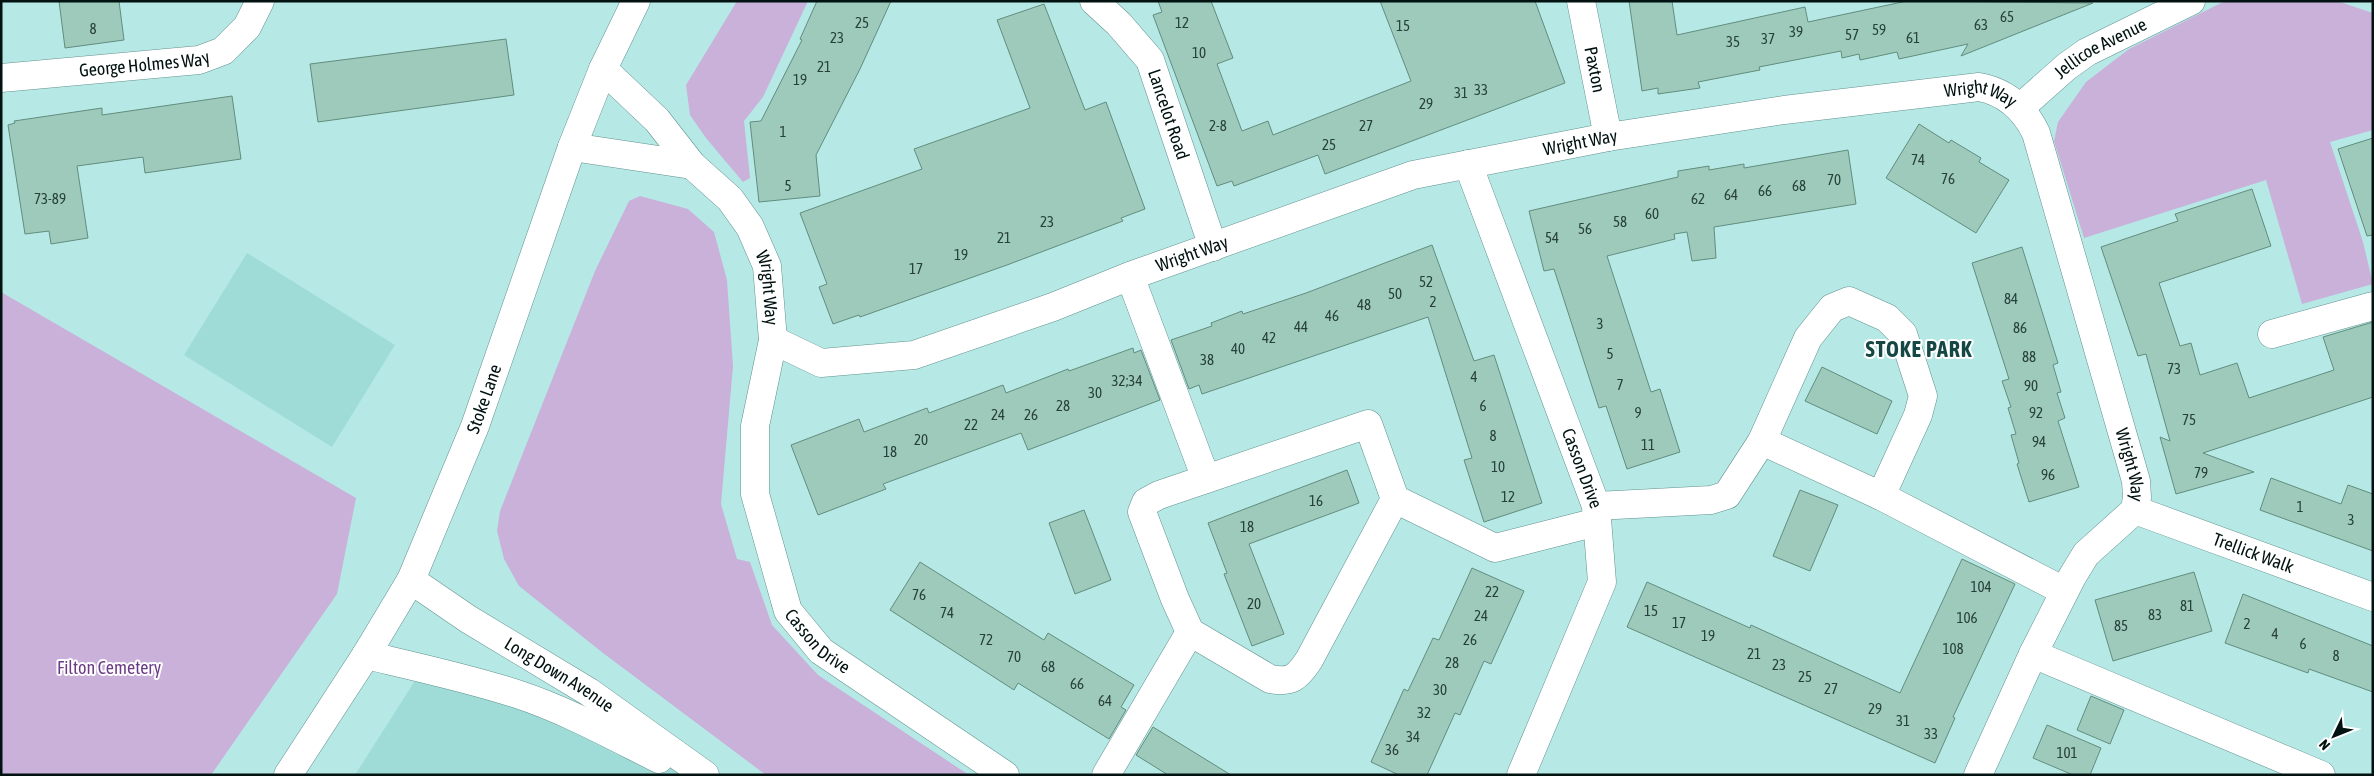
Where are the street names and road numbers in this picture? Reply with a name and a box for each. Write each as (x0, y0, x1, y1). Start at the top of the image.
street label: Jellicoe Avenue (2050, 13, 2150, 83)
street label: Paxton (1580, 45, 1610, 94)
street label: George Holmes Way (78, 46, 212, 81)
street label: Lancelot Road (1144, 66, 1194, 162)
street label: Wright Way (1943, 76, 2021, 112)
street label: Wright Way (1541, 125, 1619, 159)
street label: Wright Way (1153, 231, 1231, 276)
street label: Wright Way (752, 247, 783, 326)
street label: Stoke Lane (462, 362, 506, 436)
street label: Casson Drive (1558, 425, 1607, 511)
street label: Wright Way (2111, 426, 2148, 503)
street label: Trellick Walk (2210, 528, 2297, 577)
street label: Casson Drive (781, 604, 854, 678)
street label: Long Down Avenue (501, 633, 618, 716)

